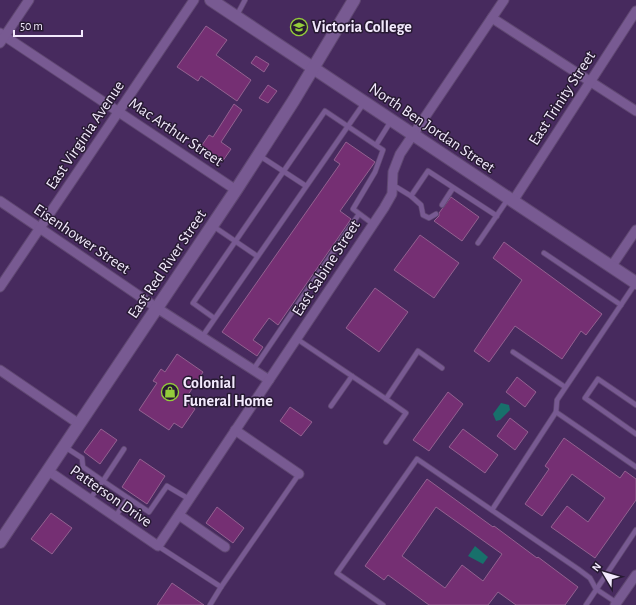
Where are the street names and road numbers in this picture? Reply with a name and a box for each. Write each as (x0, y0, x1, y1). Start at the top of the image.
street label: East Trinity Street (526, 48, 599, 148)
street label: East Virginia Avenue (43, 78, 127, 192)
street label: North Ben Jordan Street (366, 80, 498, 176)
street label: Mac Arthur Street (126, 95, 226, 169)
street label: Eisenhower Street (31, 201, 133, 277)
street label: East Red River Street (125, 207, 209, 321)
street label: East Sabine Street (289, 217, 363, 319)
street label: Patterson Drive (67, 462, 155, 530)

